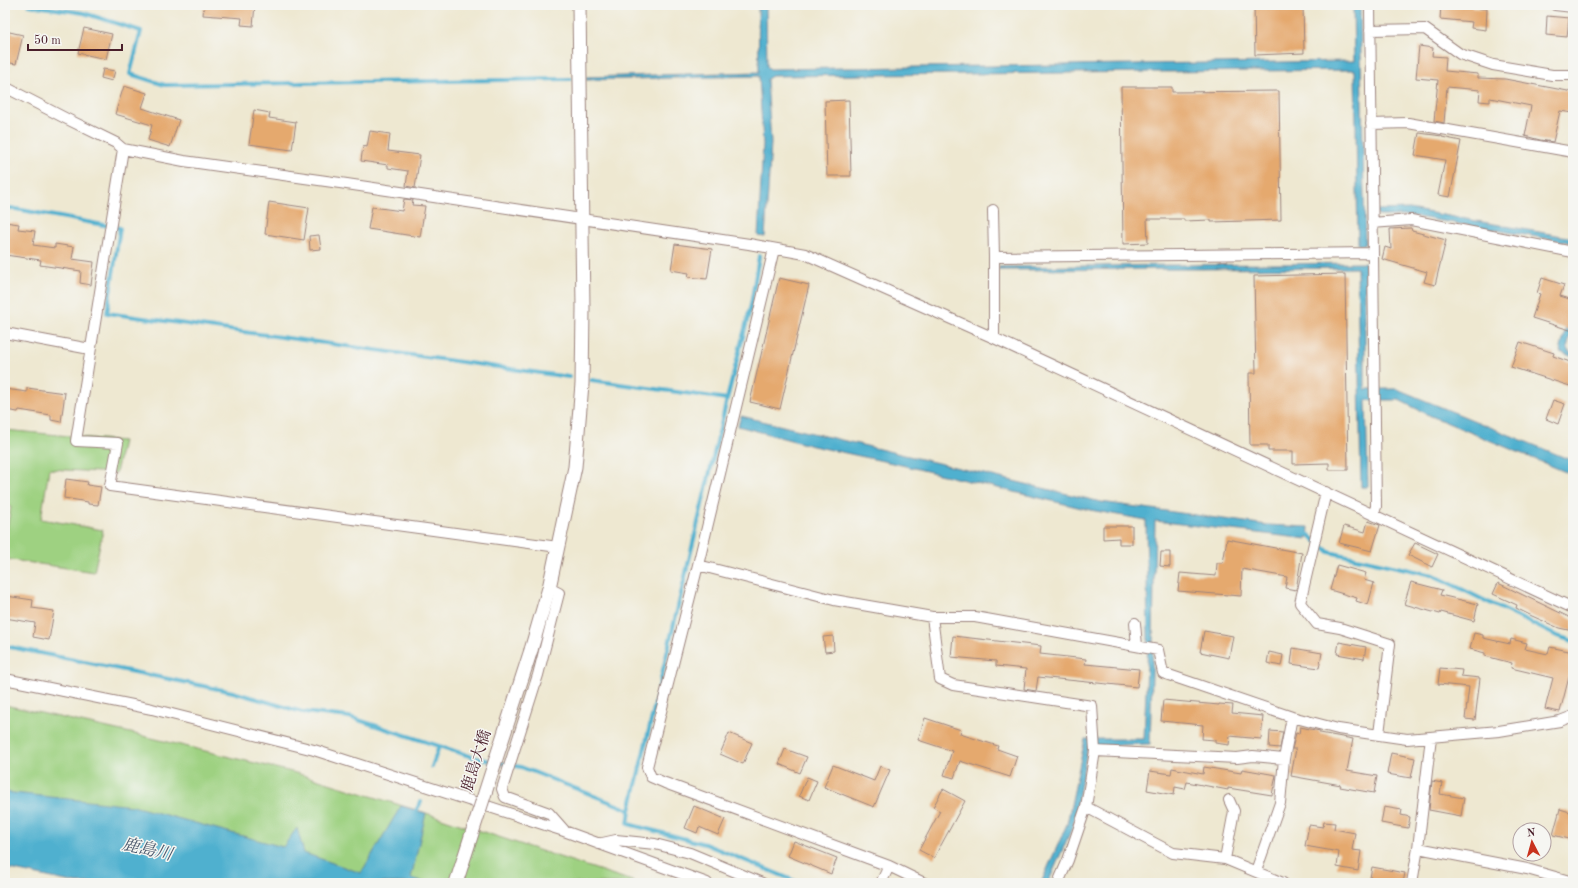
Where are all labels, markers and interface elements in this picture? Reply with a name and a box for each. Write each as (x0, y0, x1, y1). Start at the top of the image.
scale bar (28, 26, 122, 52)
text: 50 m (34, 34, 61, 47)
street label: 鹿島大橋 (458, 727, 494, 794)
north arrow (1512, 822, 1552, 862)
text: N (1526, 828, 1536, 839)
water label: 鹿島川 (120, 834, 176, 864)

